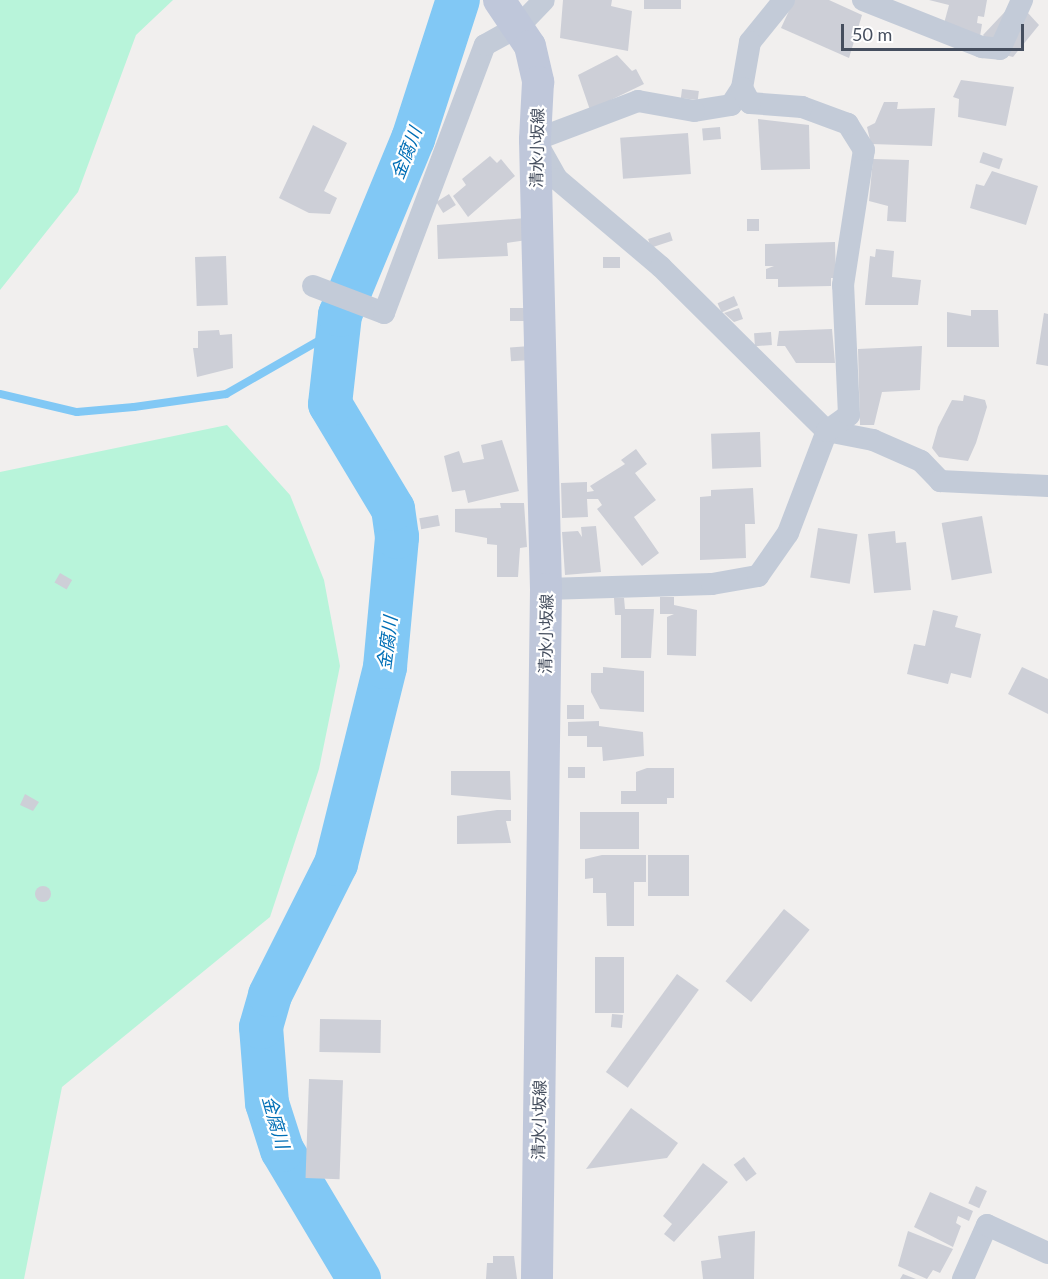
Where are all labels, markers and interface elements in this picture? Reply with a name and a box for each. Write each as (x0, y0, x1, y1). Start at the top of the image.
scale bar (844, 12, 1027, 50)
text: 50 m (852, 23, 892, 45)
street label: 清水小坂線 (527, 108, 547, 188)
water label: 金腐川 (386, 124, 426, 182)
street label: 清水小坂線 (536, 594, 556, 674)
water label: 金腐川 (373, 615, 401, 671)
street label: 清水小坂線 (529, 1080, 549, 1160)
water label: 金腐川 (258, 1093, 294, 1151)

